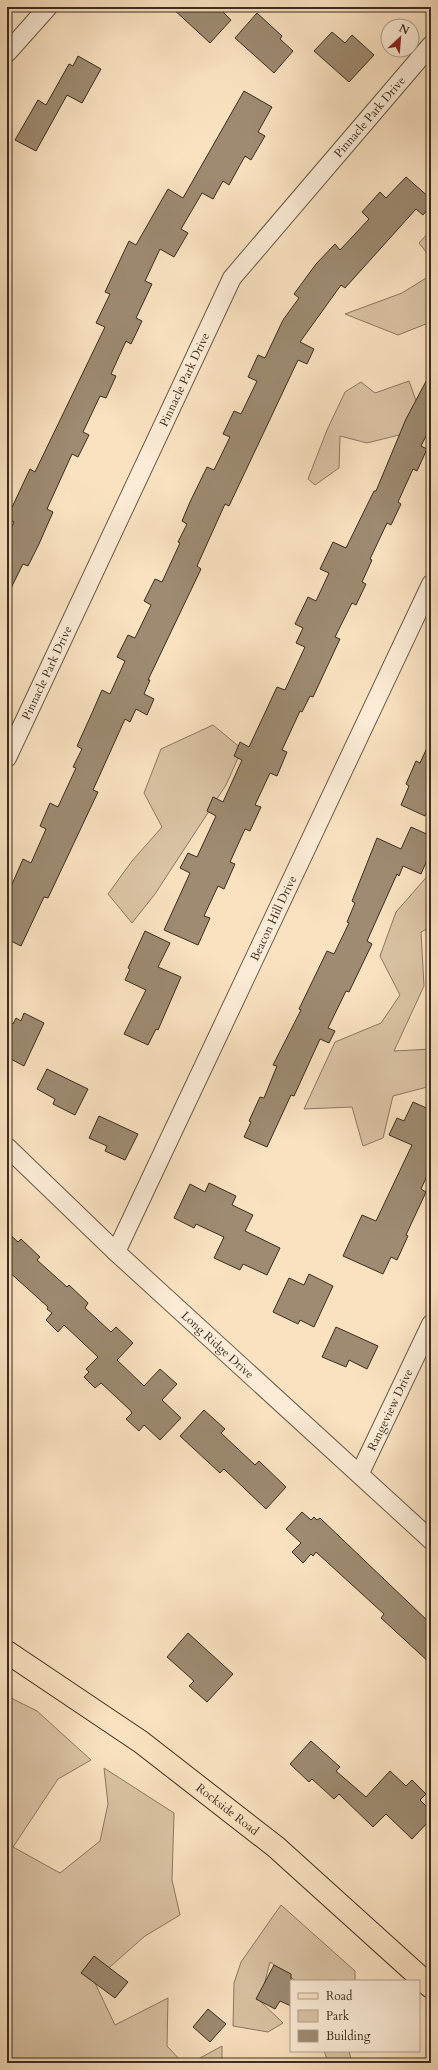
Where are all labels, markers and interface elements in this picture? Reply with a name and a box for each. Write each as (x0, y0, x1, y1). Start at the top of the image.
north arrow (380, 18, 420, 58)
text: N (397, 21, 412, 38)
street label: Pinnacle Park Drive (330, 73, 409, 161)
street label: Pinnacle Park Drive (156, 330, 213, 429)
street label: Pinnacle Park Drive (18, 623, 76, 722)
street label: Beacon Hill Drive (246, 873, 300, 964)
street label: Long Ridge Drive (178, 1308, 257, 1382)
street label: Rangeview Drive (364, 1366, 417, 1454)
street label: Rockside Road (193, 1780, 263, 1839)
legend (290, 1980, 420, 2052)
text: Road (326, 1988, 353, 2004)
text: Park (326, 2008, 350, 2024)
text: Building (326, 2028, 371, 2044)

